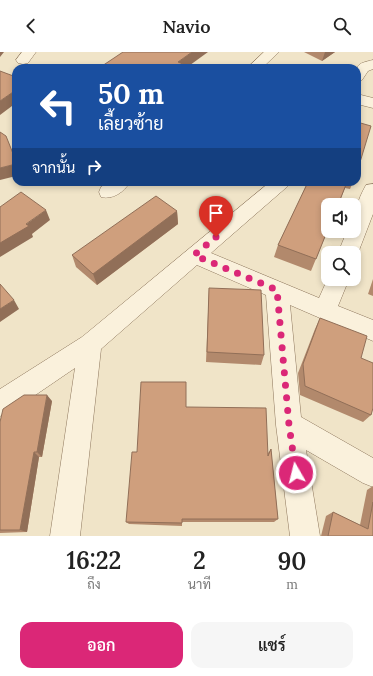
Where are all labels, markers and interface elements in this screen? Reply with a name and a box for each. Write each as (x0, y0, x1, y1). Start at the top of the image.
icon: back (20, 15, 42, 37)
text: Navio (162, 15, 211, 38)
icon: search (331, 15, 353, 37)
text: 50 m (98, 76, 164, 112)
icon: left (32, 80, 84, 132)
text: เลี้ยวซ้าย (98, 112, 164, 135)
icon: right (83, 156, 105, 178)
text: จากนั้น (32, 158, 75, 177)
pin (199, 196, 233, 237)
map controls (321, 198, 361, 286)
button: sound (321, 198, 361, 238)
icon: arrive (205, 202, 227, 224)
button: search (321, 246, 361, 286)
position arrow (275, 452, 317, 494)
text: 16:22 (66, 545, 121, 576)
text: 2 (193, 545, 206, 576)
text: 90 (277, 546, 306, 577)
text: ถึง (87, 576, 101, 593)
text: นาที (188, 576, 211, 593)
text: m (286, 576, 298, 593)
button: ออก (20, 622, 183, 668)
button: แชร์ (191, 622, 353, 668)

